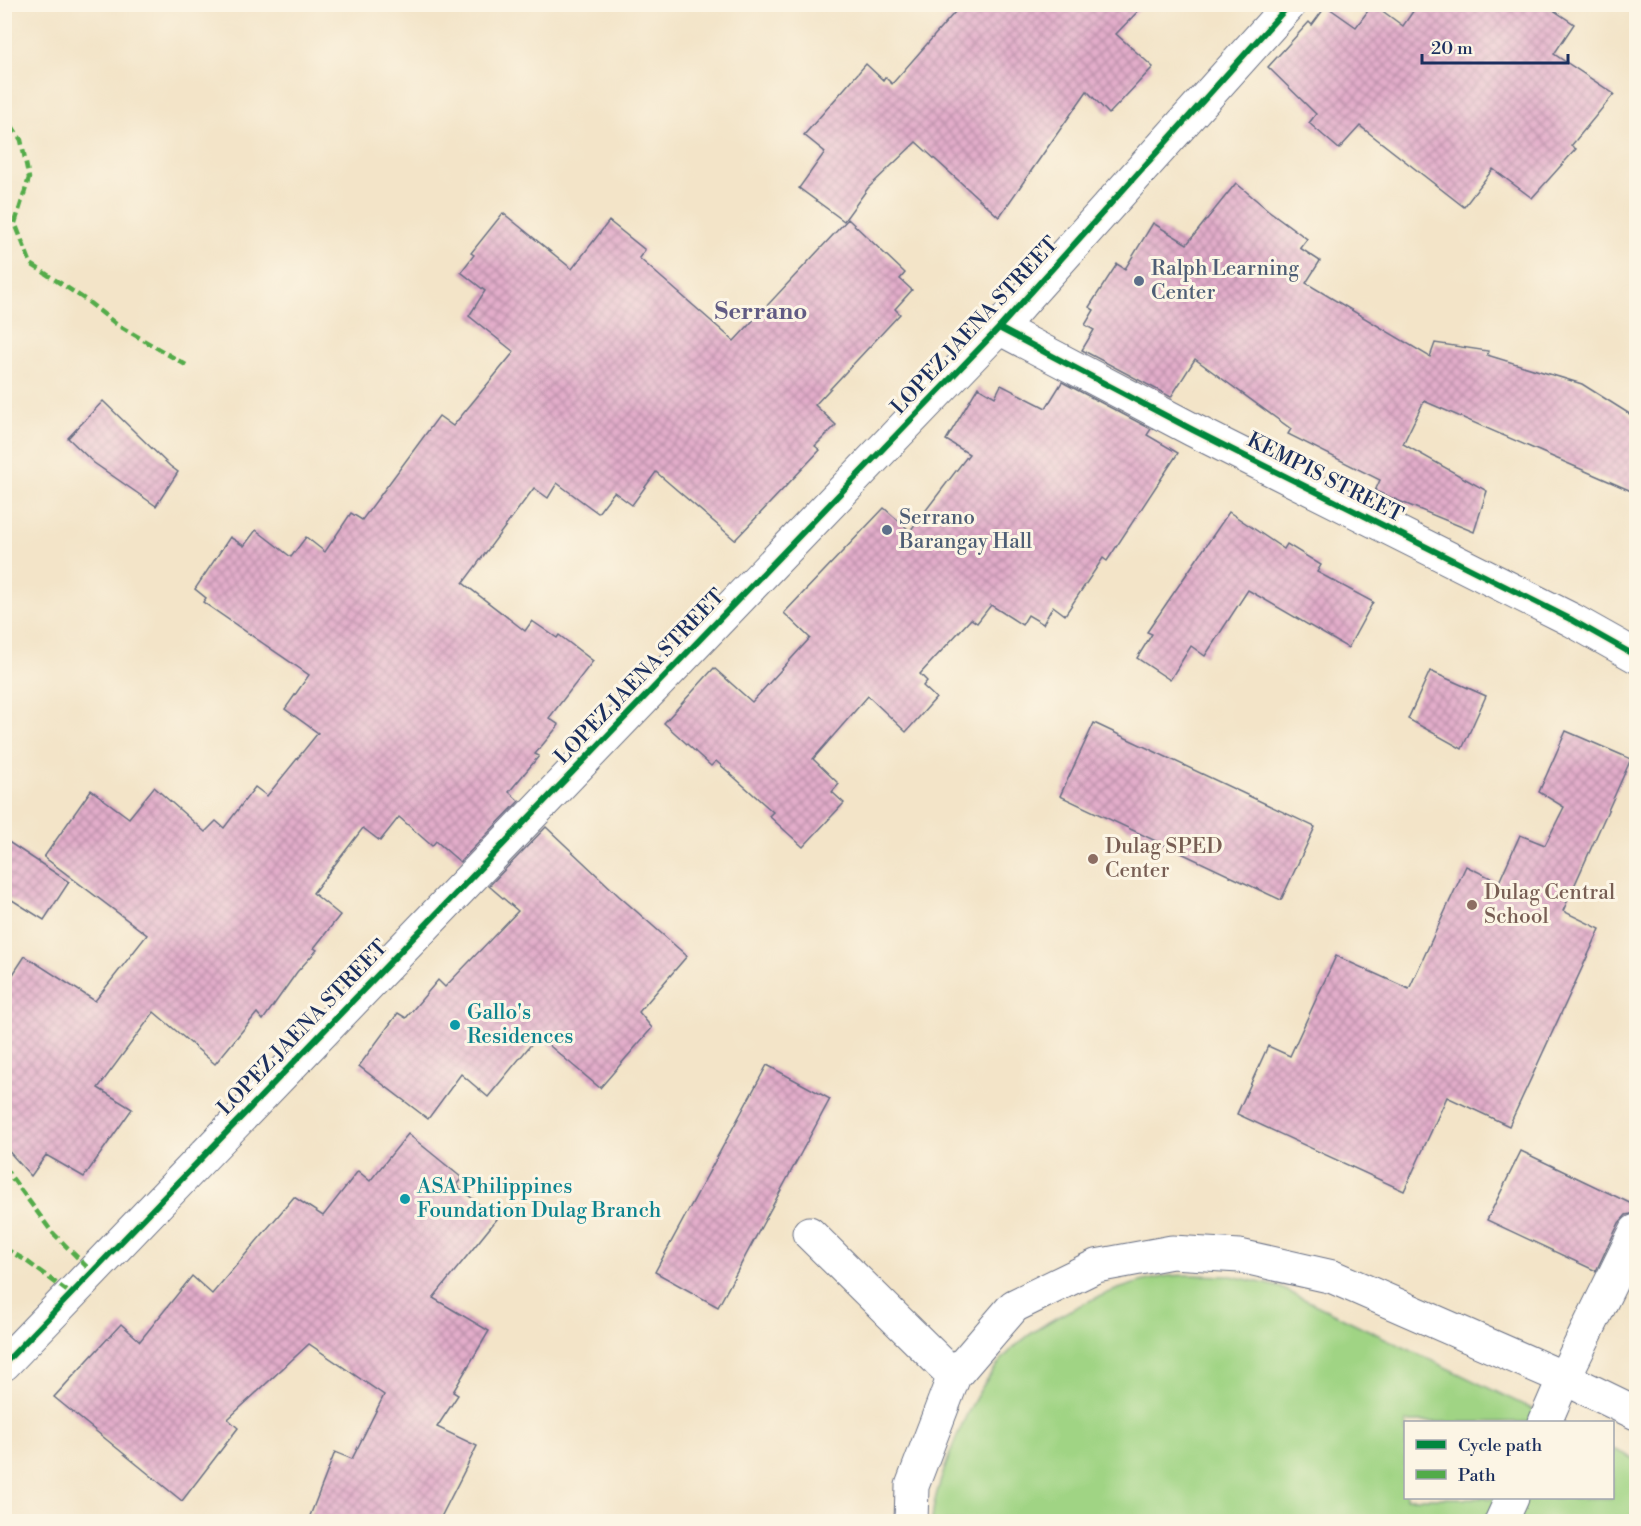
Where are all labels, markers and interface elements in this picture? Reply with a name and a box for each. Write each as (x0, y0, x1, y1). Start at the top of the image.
scale bar (1422, 27, 1568, 65)
text: 20 m (1431, 37, 1473, 60)
street label: LOPEZ JAENA STREET (886, 231, 1064, 420)
place label: Ralph Learning Center (1151, 256, 1299, 306)
marker: Ralph Learning Center (1132, 274, 1146, 288)
district label: Serrano (715, 297, 807, 327)
street label: KEMPIS STREET (1243, 427, 1408, 529)
place label: Serrano Barangay Hall (898, 505, 1032, 555)
marker: Serrano Barangay Hall (880, 523, 894, 537)
street label: LOPEZ JAENA STREET (549, 584, 731, 770)
place label: Dulag SPED Center (1105, 834, 1223, 884)
marker: Dulag SPED Center (1086, 852, 1100, 866)
place label: Dulag Central School (1484, 880, 1615, 930)
marker: Dulag Central School (1465, 898, 1479, 912)
street label: LOPEZ JAENA STREET (212, 935, 394, 1121)
place label: Gallo's Residences (467, 1000, 574, 1050)
marker: Gallo's Residences (448, 1018, 462, 1032)
place label: ASA Philippines Foundation Dulag Branch (416, 1174, 662, 1224)
marker: ASA Philippines Foundation Dulag Branch (398, 1192, 412, 1206)
legend (1404, 1421, 1614, 1499)
text: Cycle path (1458, 1434, 1542, 1457)
text: Path (1458, 1464, 1496, 1487)

